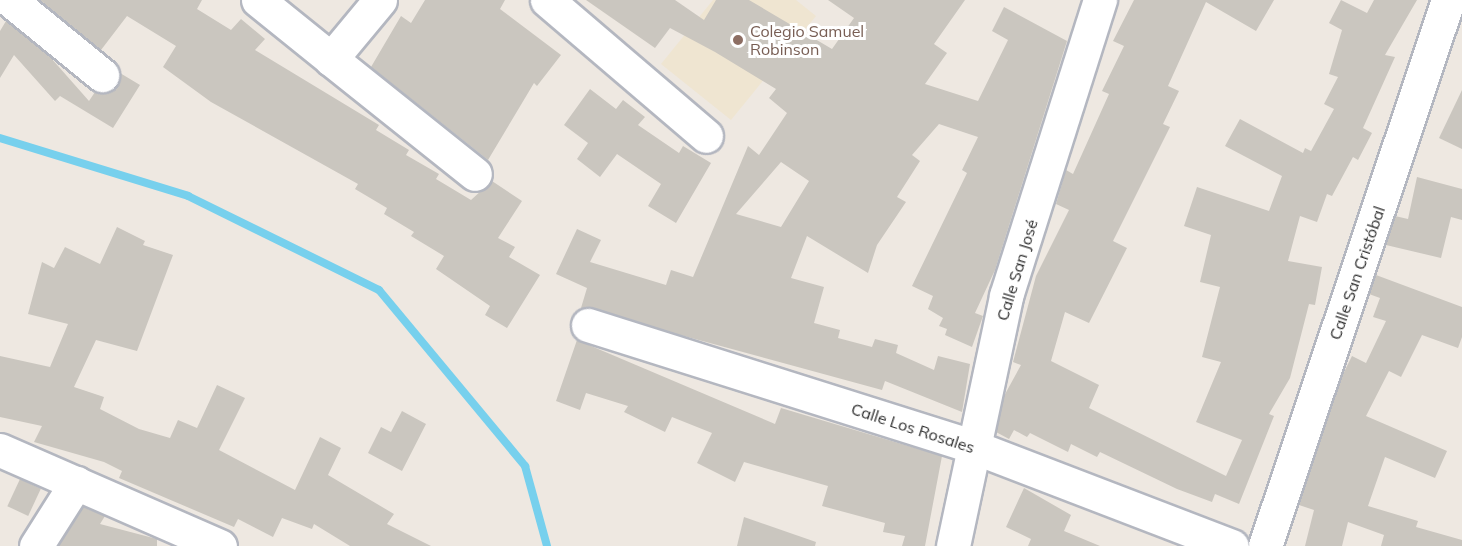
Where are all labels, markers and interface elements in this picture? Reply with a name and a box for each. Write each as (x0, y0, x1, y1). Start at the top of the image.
place label: Colegio Samuel Robinson (750, 21, 864, 59)
marker: Colegio Samuel Robinson (731, 33, 745, 47)
street label: Calle San Cristóbal (1325, 204, 1389, 342)
street label: Calle San José (992, 217, 1042, 323)
street label: Calle Los Rosales (849, 399, 977, 457)

